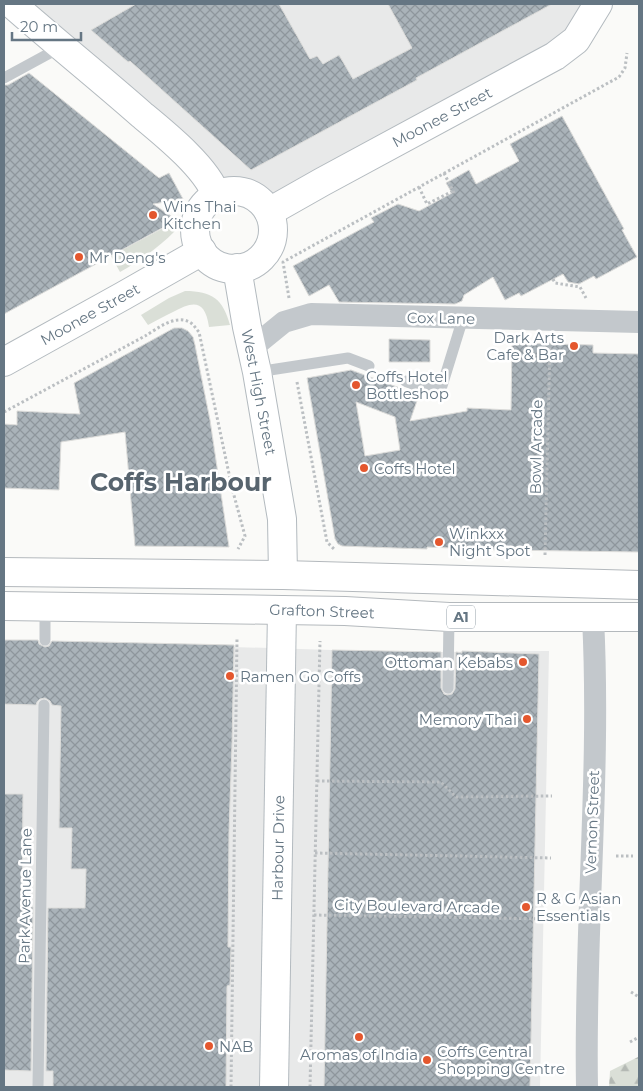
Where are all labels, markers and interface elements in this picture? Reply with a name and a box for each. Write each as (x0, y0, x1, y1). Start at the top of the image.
scale bar (12, 10, 81, 42)
text: 20 m (20, 17, 58, 36)
street label: Moonee Street (389, 83, 495, 151)
place label: Wins Thai Kitchen (163, 197, 236, 233)
marker: Wins Thai Kitchen (147, 209, 159, 221)
place label: Mr Deng's (89, 248, 166, 267)
marker: Mr Deng's (73, 251, 85, 263)
street label: Moonee Street (37, 279, 143, 349)
street label: Cox Lane (407, 308, 475, 328)
street label: West High Street (237, 327, 281, 457)
place label: Dark Arts Cafe & Bar (487, 328, 564, 364)
marker: Dark Arts Cafe & Bar (568, 340, 580, 352)
place label: Coffs Hotel Bottleshop (366, 367, 449, 403)
marker: Coffs Hotel Bottleshop (350, 379, 362, 391)
street label: Bowl Arcade (526, 399, 546, 495)
place label: Coffs Hotel (374, 459, 456, 478)
marker: Coffs Hotel (358, 462, 370, 474)
district label: Coffs Harbour (90, 467, 272, 497)
place label: Winkxx Night Spot (449, 524, 531, 560)
marker: Winkxx Night Spot (433, 536, 445, 548)
street label: Grafton Street (269, 600, 375, 622)
road number: A1 (447, 606, 475, 628)
place label: Ottoman Kebabs (385, 653, 513, 672)
marker: Ottoman Kebabs (517, 656, 529, 668)
place label: Ramen Go Coffs (240, 667, 361, 686)
marker: Ramen Go Coffs (224, 670, 236, 682)
place label: Memory Thai (419, 710, 517, 729)
marker: Memory Thai (521, 713, 533, 725)
street label: Vernon Street (581, 770, 603, 874)
street label: Harbour Drive (268, 795, 288, 901)
street label: Park Avenue Lane (14, 828, 36, 964)
place label: R & G Asian Essentials (536, 889, 621, 925)
street label: City Boulevard Arcade (334, 895, 500, 917)
marker: R & G Asian Essentials (520, 901, 532, 913)
marker: Aromas of India (353, 1031, 365, 1043)
place label: NAB (219, 1037, 253, 1056)
marker: NAB (203, 1040, 215, 1052)
place label: Coffs Central Shopping Centre (437, 1042, 565, 1078)
place label: Aromas of India (300, 1045, 418, 1064)
marker: Coffs Central Shopping Centre (421, 1054, 433, 1066)

